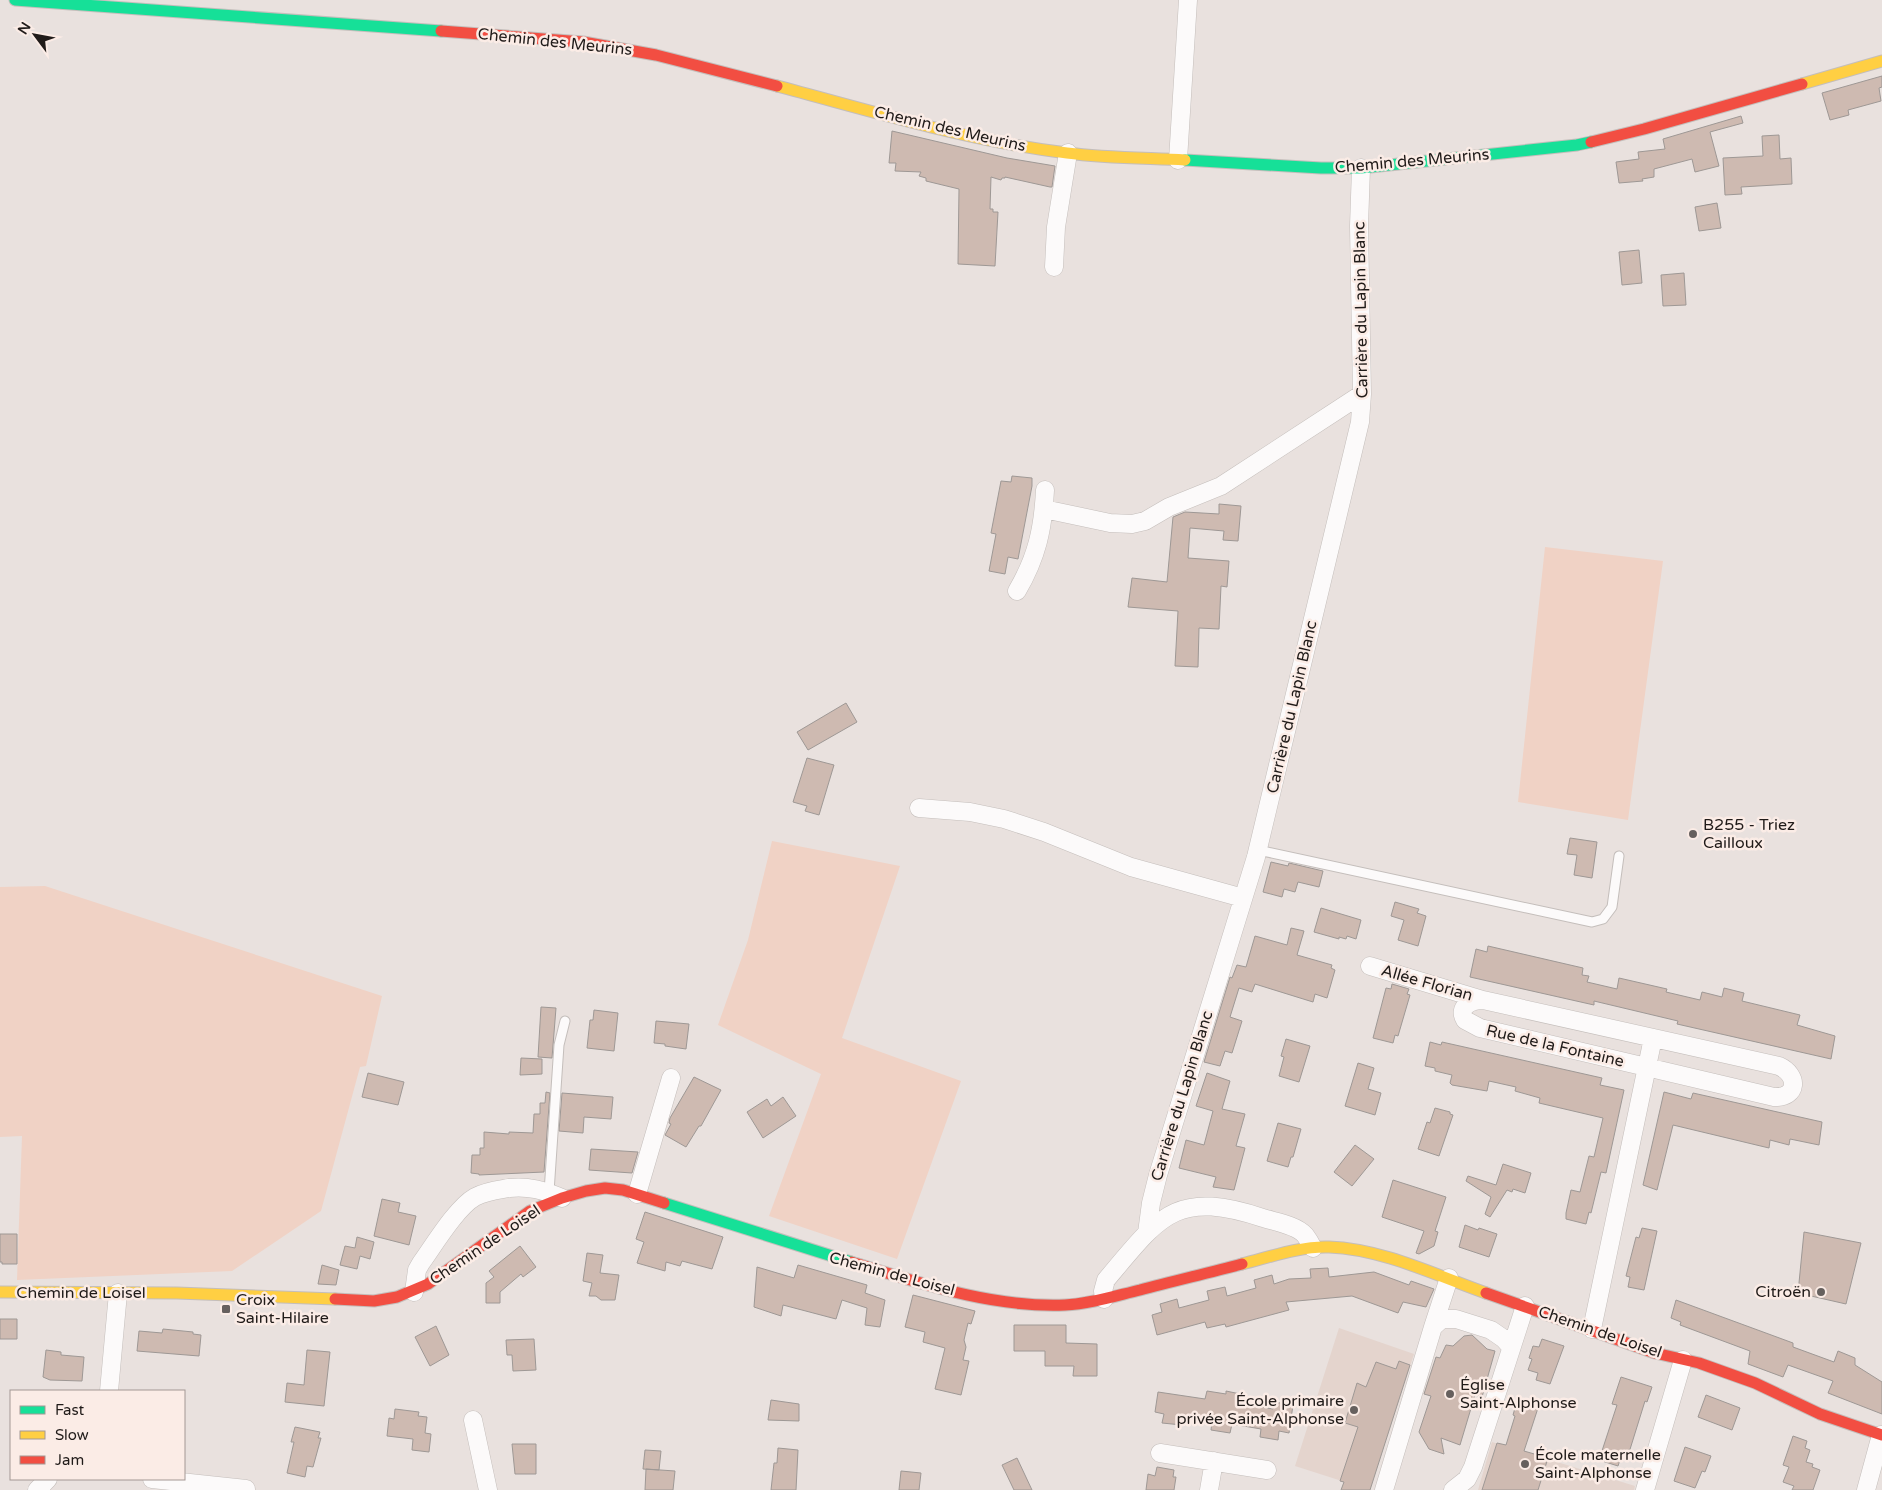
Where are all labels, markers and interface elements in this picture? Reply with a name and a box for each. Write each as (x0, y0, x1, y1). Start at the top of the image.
north arrow (10, 10, 60, 60)
text: N (14, 19, 35, 38)
street label: Chemin des Meurins (477, 24, 633, 60)
street label: Chemin des Meurins (872, 102, 1028, 156)
street label: Chemin des Meurins (1334, 144, 1490, 178)
street label: Carrière du Lapin Blanc (1349, 221, 1373, 399)
street label: Carrière du Lapin Blanc (1262, 619, 1322, 795)
place label: B255 - Triez Cailloux (1703, 815, 1795, 853)
marker: B255 - Triez Cailloux (1687, 828, 1699, 840)
street label: Allée Florian (1379, 960, 1475, 1006)
street label: Carrière du Lapin Blanc (1147, 1008, 1217, 1184)
street label: Rue de la Fontaine (1484, 1020, 1626, 1072)
street label: Chemin de Loisel (426, 1201, 544, 1289)
street label: Chemin de Loisel (827, 1248, 957, 1300)
place label: Citroën (1755, 1282, 1811, 1302)
street label: Chemin de Loisel (16, 1283, 146, 1303)
marker: Citroën (1815, 1286, 1827, 1298)
place label: Croix Saint-Hilaire (236, 1290, 329, 1328)
street label: Chemin de Loisel (1536, 1301, 1664, 1363)
marker: Croix Saint-Hilaire (220, 1303, 232, 1315)
place label: Église Saint-Alphonse (1460, 1375, 1577, 1413)
marker: Église Saint-Alphonse (1444, 1388, 1456, 1400)
legend (10, 1390, 185, 1480)
place label: École primaire privée Saint-Alphonse (1176, 1391, 1344, 1429)
text: Fast (55, 1401, 85, 1419)
marker: École primaire privée Saint-Alphonse (1348, 1404, 1360, 1416)
text: Slow (55, 1426, 89, 1444)
place label: École maternelle Saint-Alphonse (1535, 1445, 1661, 1483)
text: Jam (55, 1451, 84, 1469)
marker: École maternelle Saint-Alphonse (1519, 1458, 1531, 1470)

